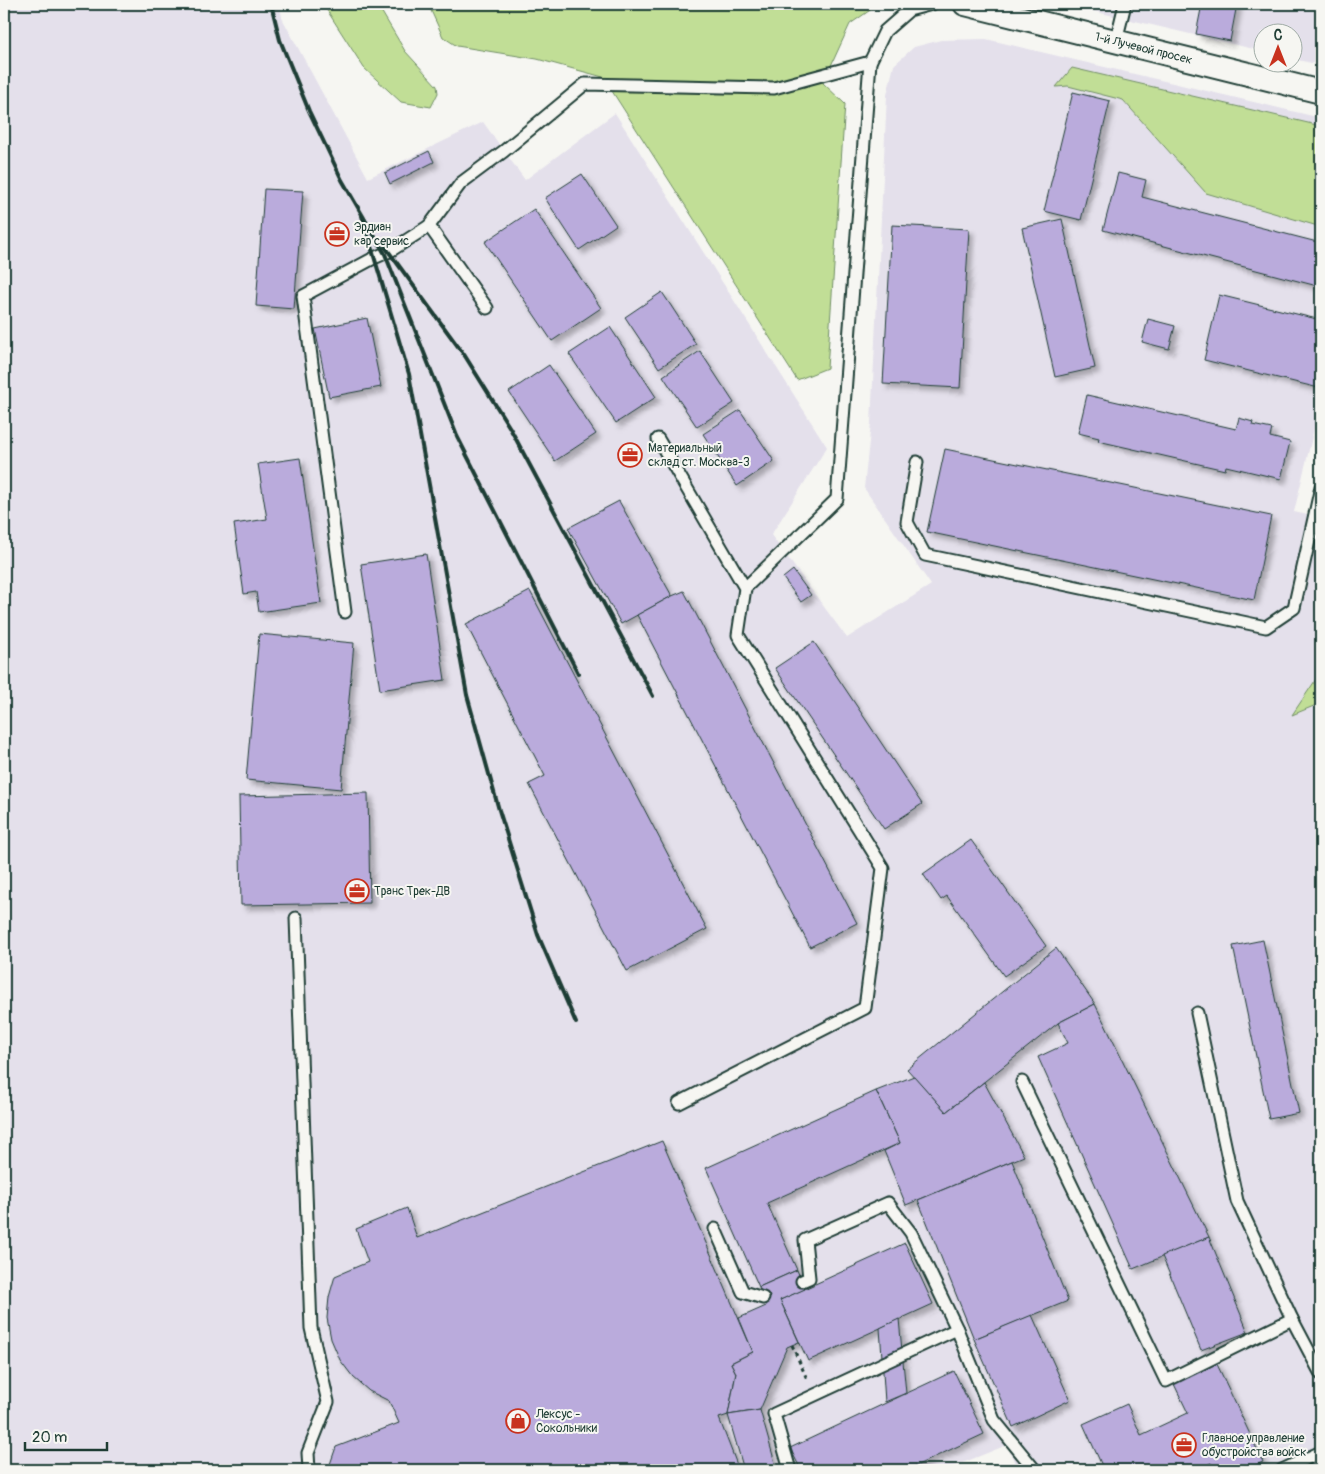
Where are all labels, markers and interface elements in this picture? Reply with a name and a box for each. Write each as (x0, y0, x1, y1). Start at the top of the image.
north arrow (1252, 22, 1302, 72)
text: С (1274, 27, 1283, 44)
street label: 1-й Лучевой просек (1093, 29, 1194, 68)
place label: Эрдиан кар сервис (354, 220, 409, 249)
office icon: Эрдиан кар сервис (324, 221, 350, 247)
place label: Материальный склад ст. Москва-3 (648, 441, 750, 470)
office icon: Материальный склад ст. Москва-3 (617, 442, 643, 468)
office icon: Транс Трек-ДВ (344, 878, 370, 904)
place label: Транс Трек-ДВ (374, 884, 450, 899)
place label: Лексус - Сокольники (535, 1407, 598, 1436)
shop icon: Лексус - Сокольники (505, 1408, 531, 1434)
scale bar (25, 1419, 108, 1451)
text: 20 m (32, 1428, 67, 1447)
place label: Главное управление обустройства войск (1202, 1431, 1307, 1460)
office icon: Главное управление обустройства войск (1171, 1432, 1197, 1458)

